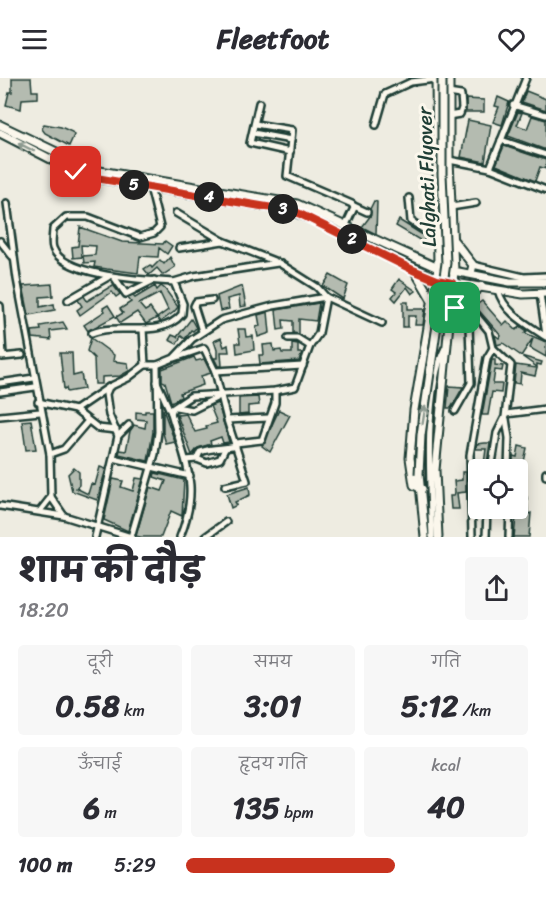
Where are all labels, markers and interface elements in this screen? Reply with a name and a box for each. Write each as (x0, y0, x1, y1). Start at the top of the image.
text: Fleetfoot (217, 15, 329, 63)
icon: menu (18, 23, 51, 56)
icon: heart (495, 23, 528, 56)
street label: Lalghati Flyover (407, 105, 447, 247)
one-way arrow (17, 140, 35, 152)
pin (50, 146, 101, 197)
icon: check (59, 155, 92, 188)
pin: 5 (119, 170, 149, 200)
text: 5 (129, 170, 139, 199)
pin: 4 (194, 182, 224, 212)
text: 4 (204, 182, 214, 211)
pin: 3 (268, 194, 298, 224)
text: 3 (279, 194, 287, 223)
pin: 2 (337, 224, 367, 254)
text: 2 (347, 224, 357, 253)
pin (429, 282, 480, 333)
icon: arrive (438, 291, 471, 324)
one-way arrow (418, 406, 429, 426)
map controls (468, 459, 528, 519)
button: locate (468, 459, 528, 519)
text: शाम की दौड़ (18, 541, 203, 599)
button: share (465, 557, 528, 620)
text: 18:20 (18, 593, 69, 628)
text: दूरी (87, 647, 113, 676)
text: समय (254, 647, 292, 676)
text: गति (431, 647, 461, 676)
text: 0.58 (55, 679, 120, 733)
text: 3:01 (244, 679, 302, 733)
text: 5:12 (401, 679, 458, 733)
text: km (120, 696, 145, 725)
text: /km (458, 696, 491, 725)
text: ऊँचाई (79, 749, 121, 778)
text: हृदय गति (239, 749, 307, 778)
text: kcal (431, 751, 461, 780)
text: 40 (427, 780, 465, 834)
text: 6 (83, 781, 100, 835)
text: 135 (232, 781, 280, 835)
text: m (100, 798, 117, 827)
text: bpm (280, 798, 314, 827)
text: 100 m (18, 848, 72, 883)
text: 5:29 (114, 848, 156, 883)

